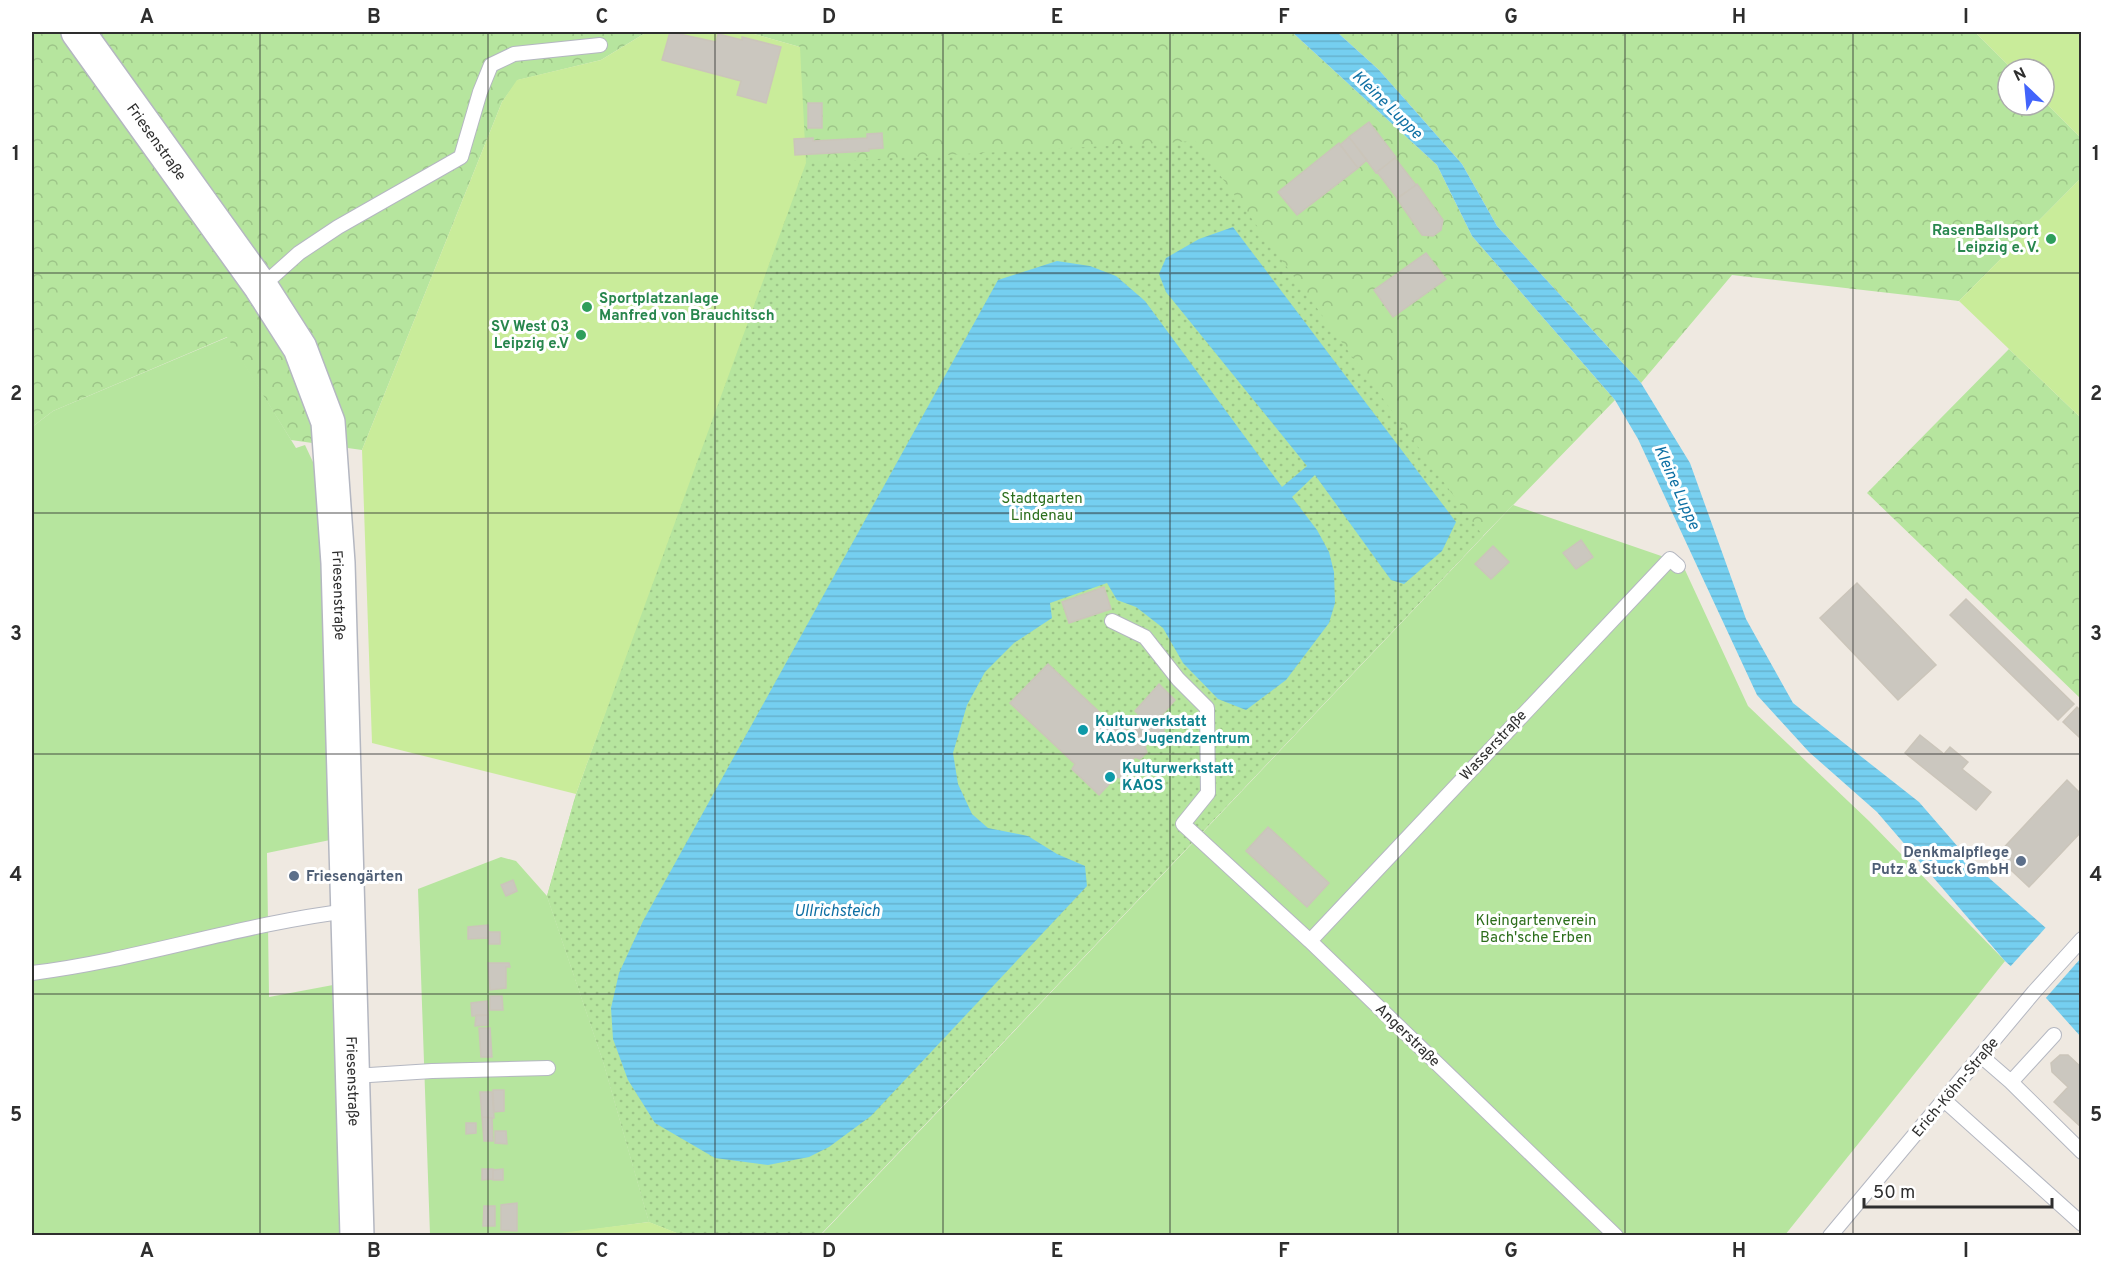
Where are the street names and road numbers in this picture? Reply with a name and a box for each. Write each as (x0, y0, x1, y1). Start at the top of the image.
street label: Friesenstraße (121, 100, 189, 185)
street label: Friesenstraße (326, 550, 348, 641)
street label: Wasserstraße (1457, 707, 1532, 785)
street label: Angerstraße (1371, 1000, 1443, 1072)
street label: Erich-Köhn-Straße (1909, 1034, 2004, 1142)
street label: Friesenstraße (340, 1036, 362, 1126)

